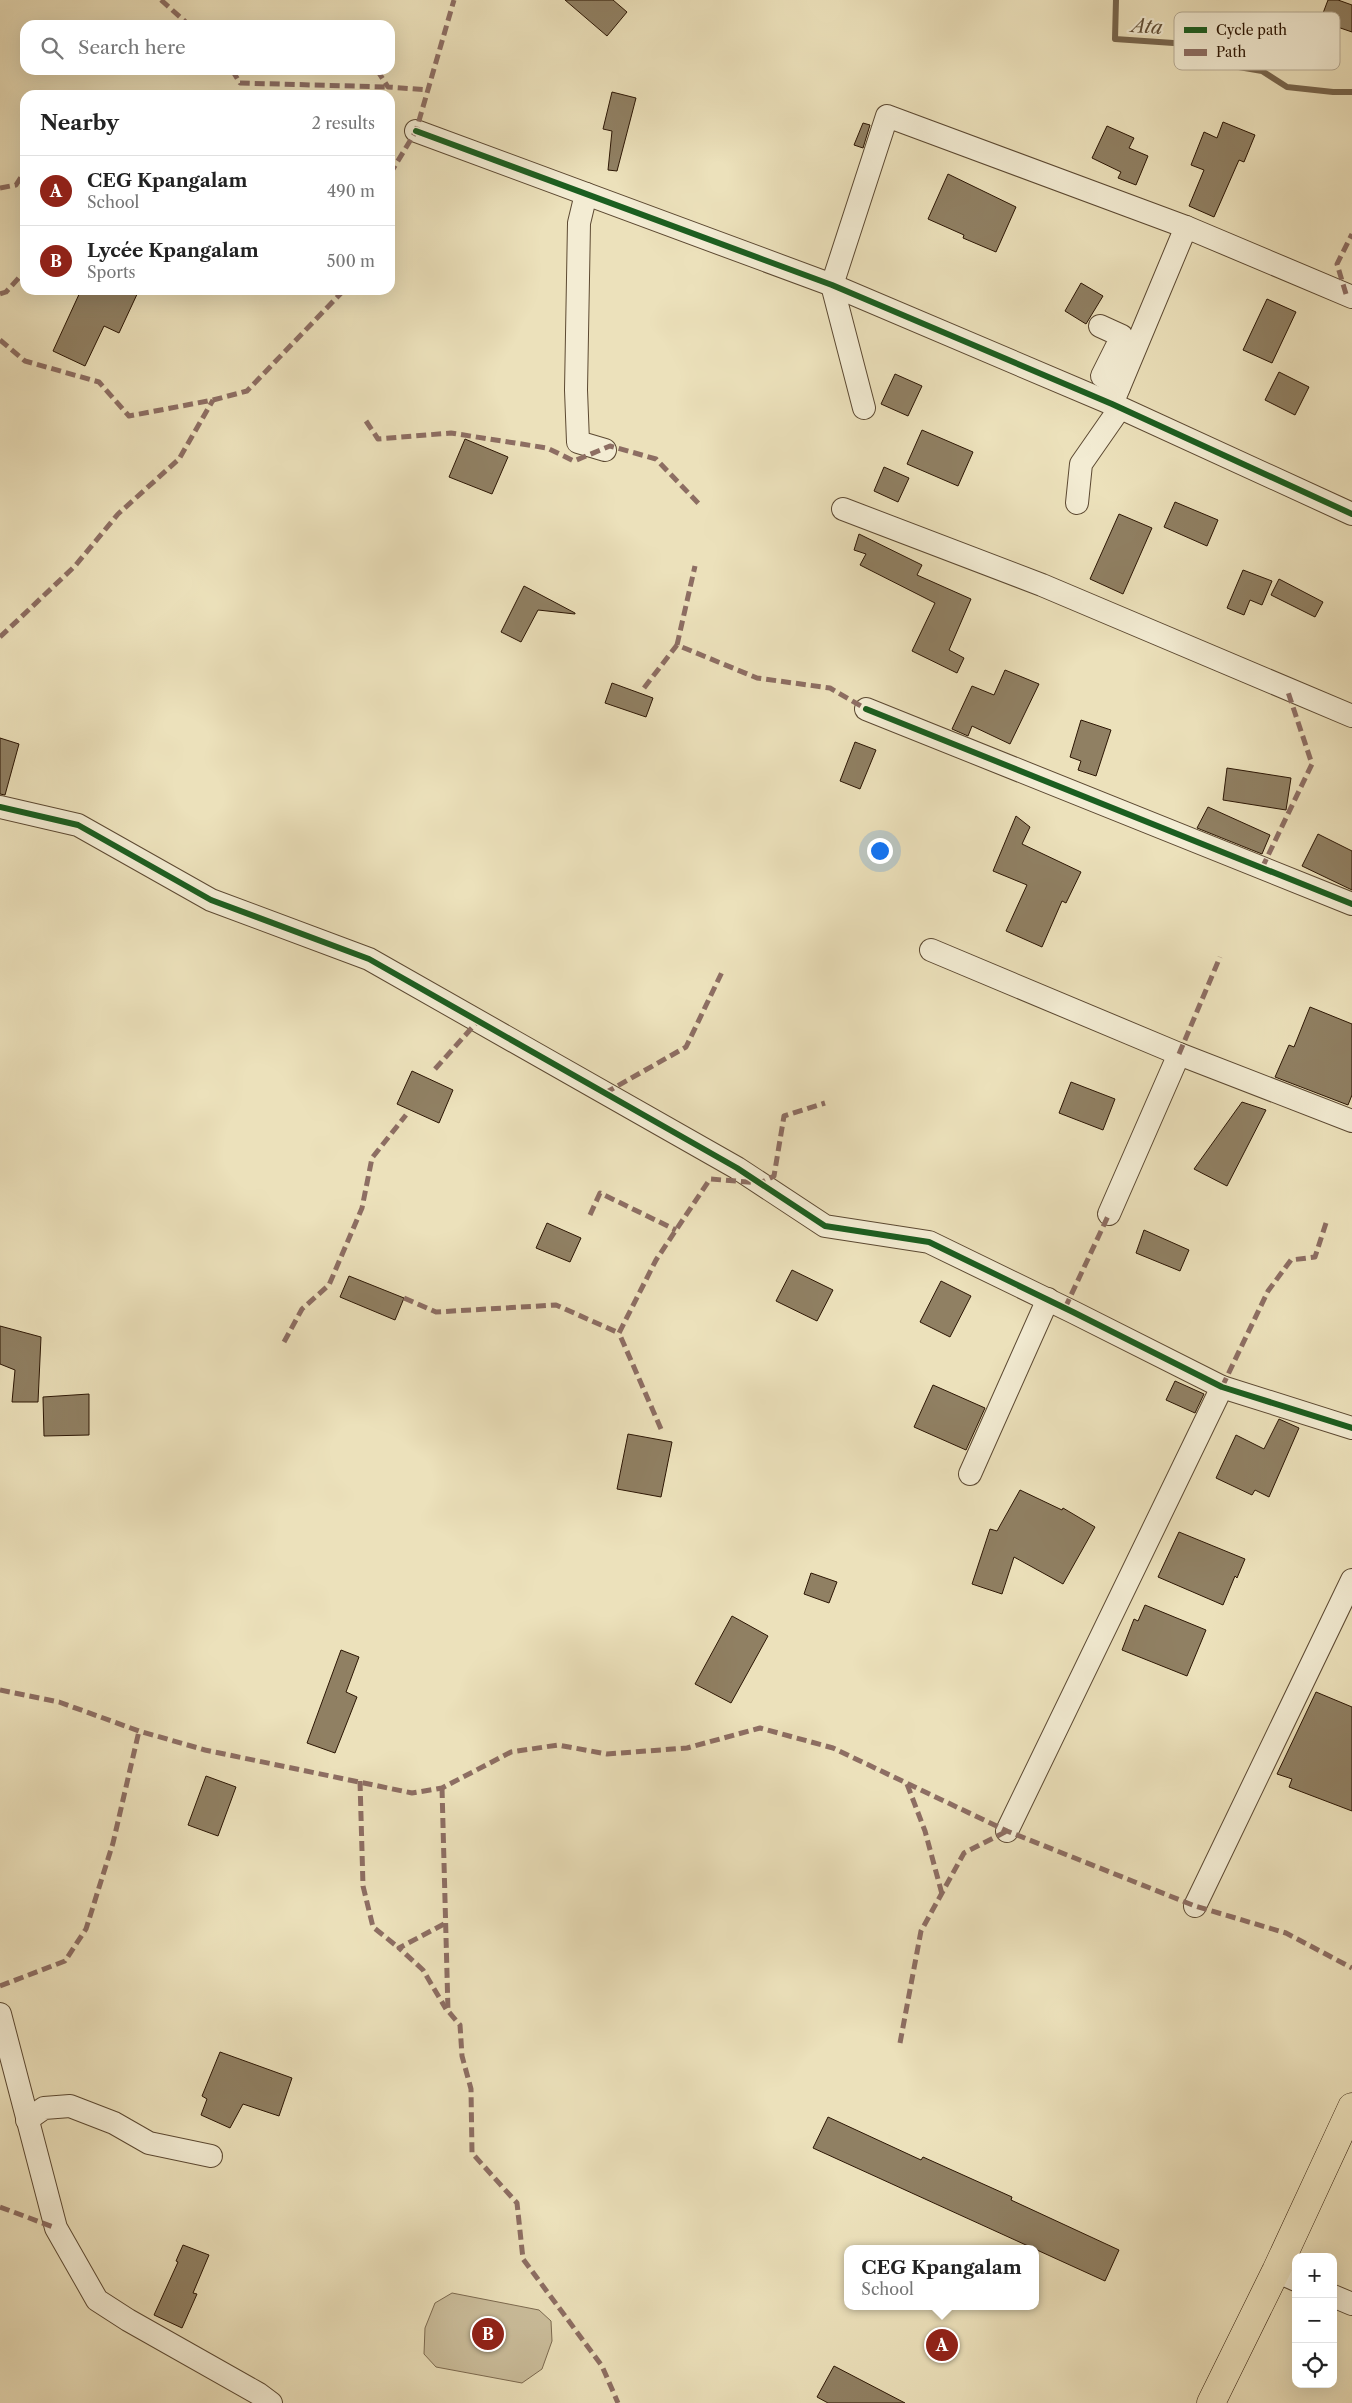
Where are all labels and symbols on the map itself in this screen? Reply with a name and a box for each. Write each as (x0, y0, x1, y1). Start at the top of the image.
legend (1174, 12, 1340, 70)
water label: Ata (1128, 14, 1164, 39)
text: Cycle path (1216, 21, 1287, 39)
text: Path (1216, 43, 1246, 61)
your location (867, 838, 893, 864)
pin: B (472, 2315, 504, 2353)
pin: A (926, 2326, 958, 2364)

